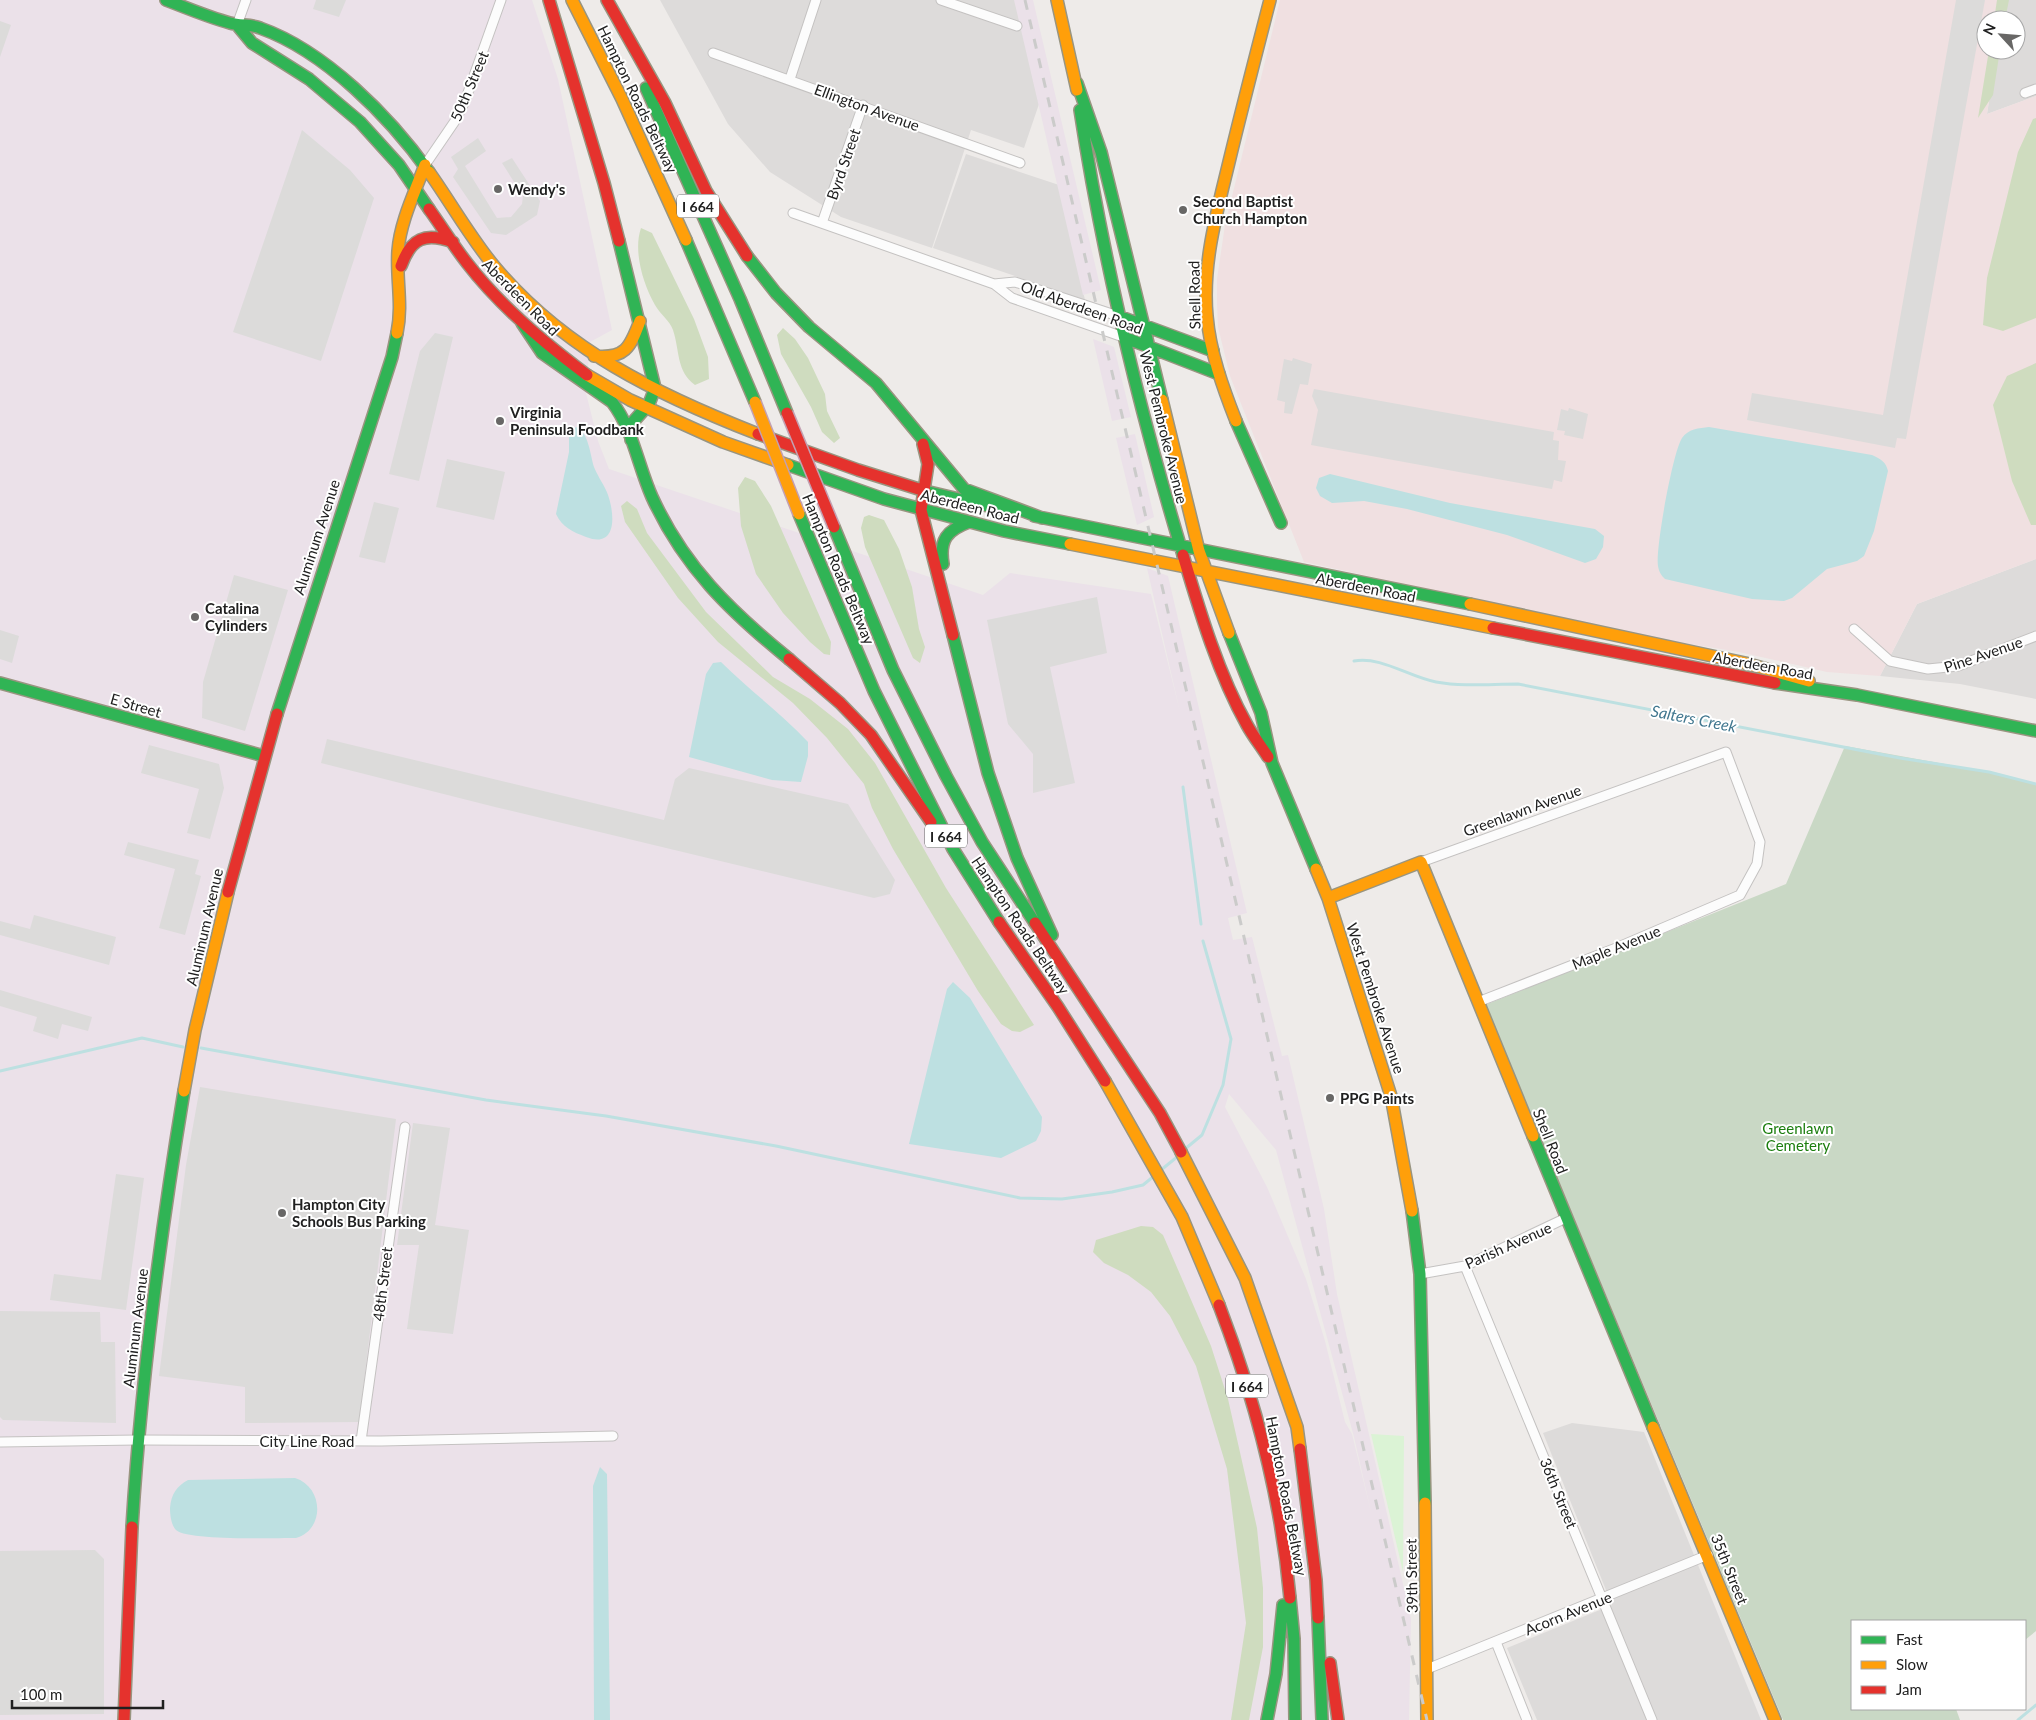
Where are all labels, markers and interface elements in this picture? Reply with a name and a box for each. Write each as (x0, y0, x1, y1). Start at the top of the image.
north arrow (1976, 10, 2026, 60)
text: N (1979, 21, 1999, 38)
street label: Hampton Roads Beltway (594, 22, 682, 176)
street label: 50th Street (446, 48, 492, 124)
street label: Ellington Avenue (812, 80, 922, 134)
street label: Byrd Street (822, 125, 864, 202)
place label: Wendy's (508, 180, 566, 198)
marker: Wendy's (492, 183, 504, 195)
place label: Second Baptist Church Hampton (1193, 192, 1307, 227)
road number: I 664 (677, 195, 719, 218)
marker: Second Baptist Church Hampton (1177, 204, 1189, 216)
street label: Aberdeen Road (479, 255, 563, 339)
street label: Shell Road (1184, 261, 1204, 329)
street label: Old Aberdeen Road (1019, 277, 1145, 337)
street label: West Pembroke Avenue (1136, 348, 1192, 506)
place label: Virginia Peninsula Foodbank (509, 403, 645, 438)
marker: Virginia Peninsula Foodbank (494, 415, 506, 427)
street label: Aluminum Avenue (289, 477, 343, 597)
street label: Aberdeen Road (919, 485, 1021, 527)
street label: Hampton Roads Beltway (799, 491, 879, 647)
street label: Aberdeen Road (1315, 568, 1417, 606)
place label: Catalina Cylinders (205, 599, 268, 634)
marker: Catalina Cylinders (189, 611, 201, 623)
street label: Pine Avenue (1941, 632, 2025, 676)
street label: Aberdeen Road (1712, 647, 1814, 683)
street label: E Street (109, 689, 164, 721)
water label: Salters Creek (1650, 700, 1739, 736)
street label: Greenlawn Avenue (1461, 780, 1584, 840)
road number: I 664 (925, 824, 967, 848)
street label: Hampton Roads Beltway (968, 853, 1074, 997)
street label: Aluminum Avenue (182, 866, 226, 988)
street label: West Pembroke Avenue (1343, 920, 1409, 1076)
street label: Maple Avenue (1569, 921, 1663, 973)
place label: PPG Paints (1340, 1089, 1415, 1107)
marker: PPG Paints (1324, 1092, 1336, 1104)
street label: Shell Road (1530, 1106, 1572, 1176)
park label: Greenlawn Cemetery (1762, 1119, 1834, 1154)
place label: Hampton City Schools Bus Parking (292, 1195, 426, 1230)
marker: Hampton City Schools Bus Parking (276, 1207, 288, 1219)
street label: Parish Avenue (1462, 1218, 1554, 1272)
street label: 48th Street (369, 1245, 396, 1322)
street label: Aluminum Avenue (119, 1267, 151, 1389)
road number: I 664 (1226, 1374, 1268, 1398)
street label: Hampton Roads Beltway (1263, 1415, 1311, 1578)
street label: City Line Road (260, 1432, 354, 1450)
street label: 36th Street (1537, 1455, 1582, 1531)
street label: 35th Street (1708, 1531, 1753, 1607)
street label: 39th Street (1401, 1538, 1421, 1613)
street label: Acorn Avenue (1522, 1587, 1614, 1639)
legend (1851, 1620, 2026, 1710)
text: Fast (1896, 1630, 1923, 1648)
text: Slow (1896, 1655, 1928, 1673)
scale bar (12, 1678, 164, 1710)
text: Jam (1896, 1680, 1922, 1698)
text: 100 m (20, 1685, 62, 1703)

